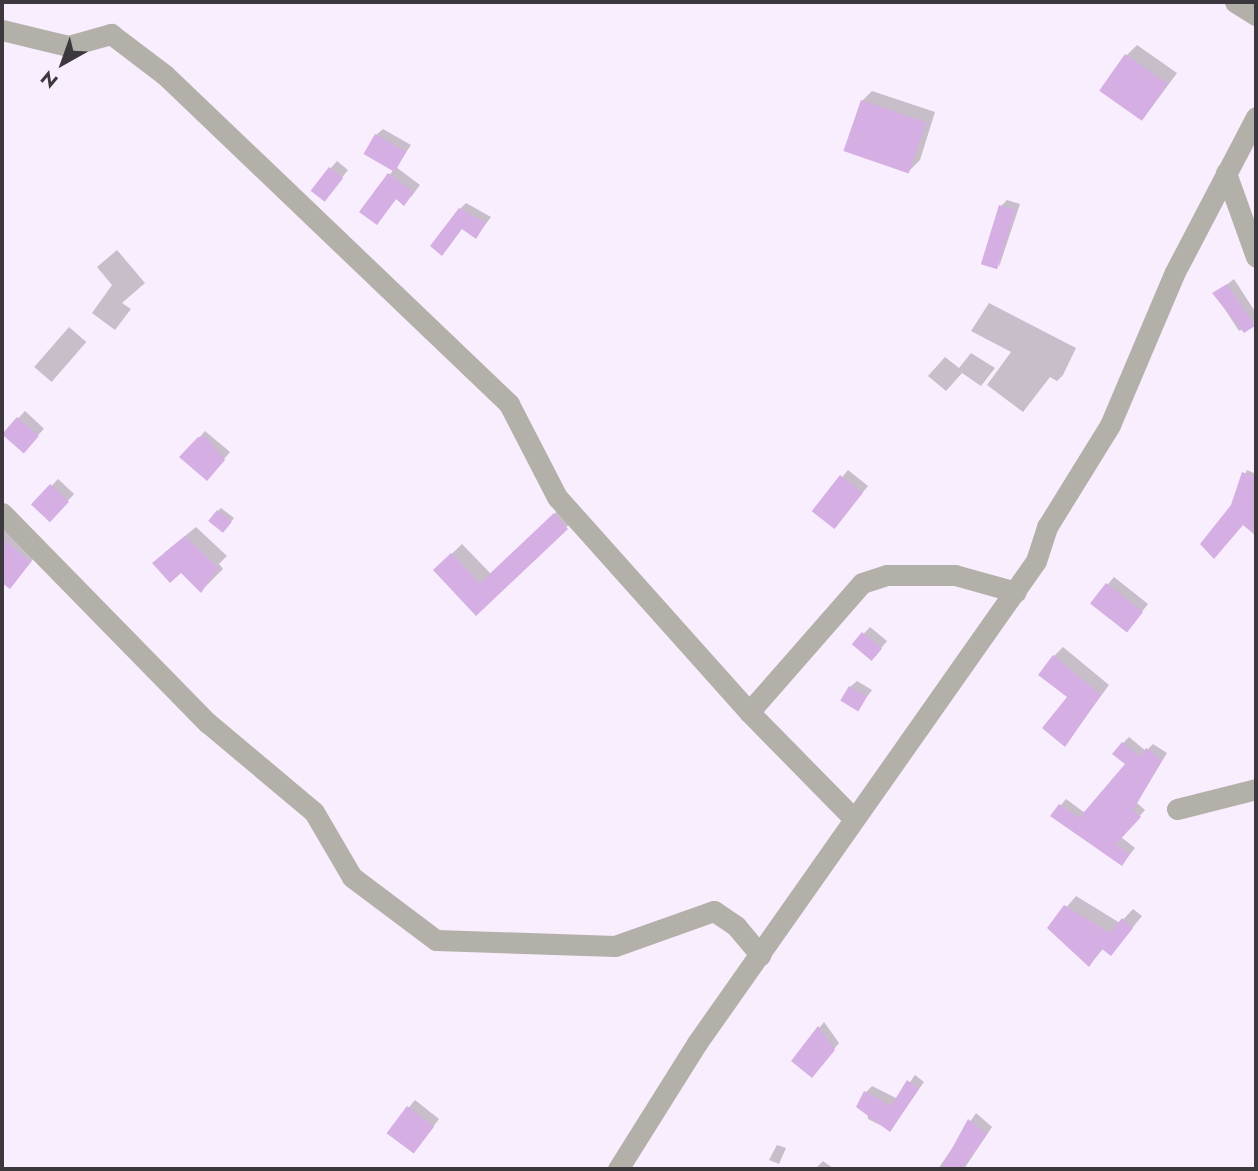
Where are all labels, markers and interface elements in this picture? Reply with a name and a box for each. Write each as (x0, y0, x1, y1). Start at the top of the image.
north arrow (28, 28, 98, 98)
text: N (35, 64, 64, 95)

